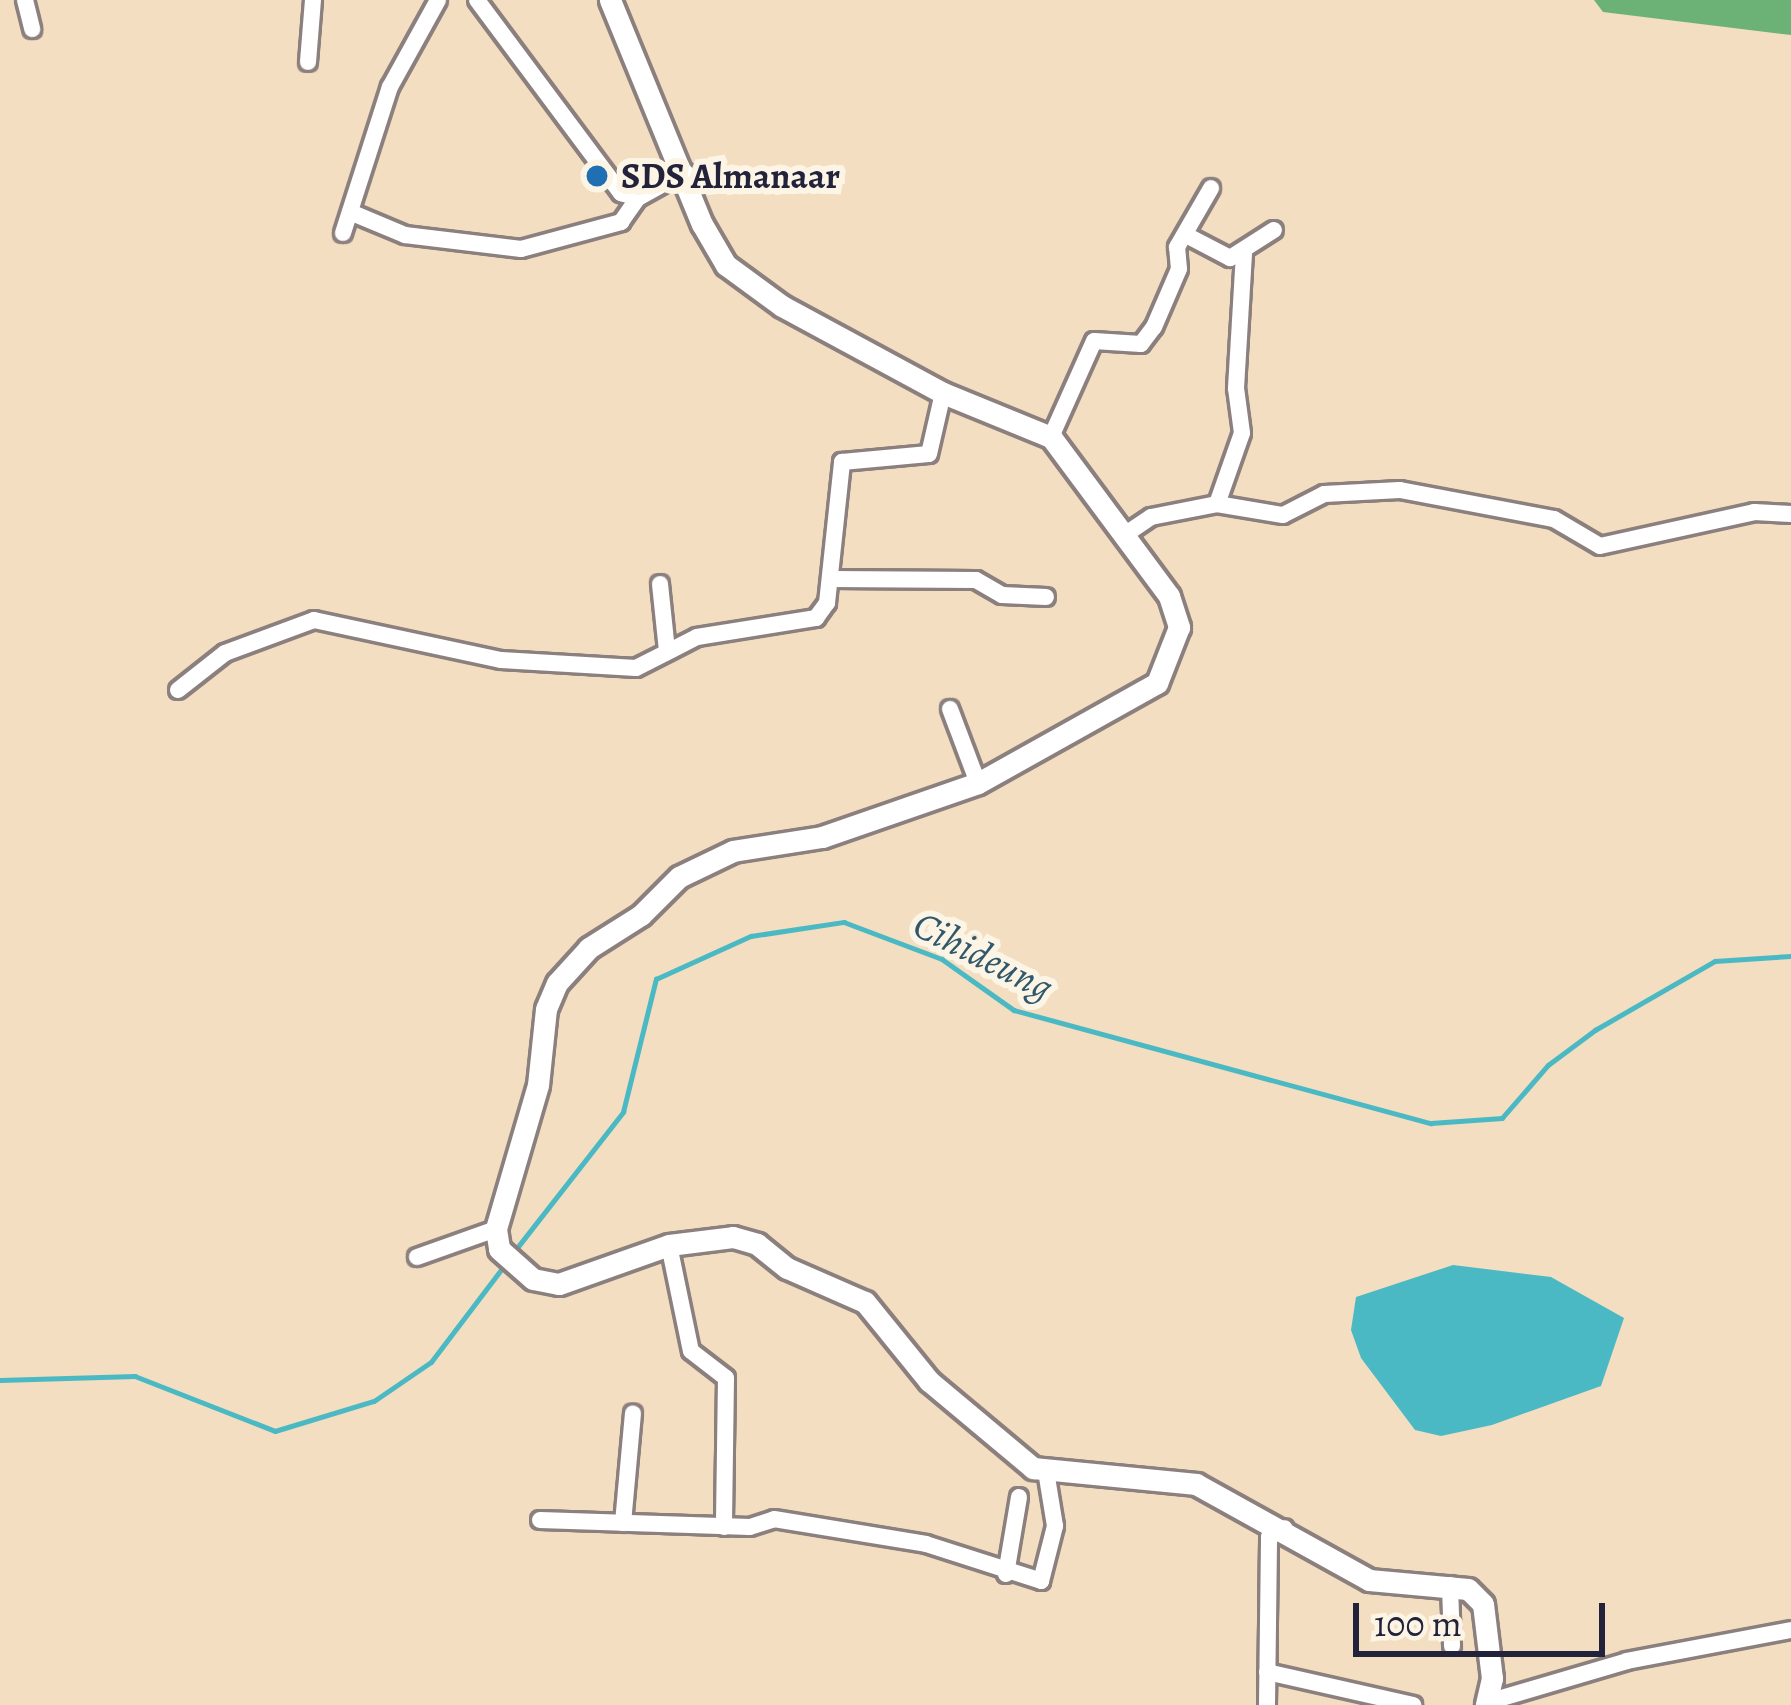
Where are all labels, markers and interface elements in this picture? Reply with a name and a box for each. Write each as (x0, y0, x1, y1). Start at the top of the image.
place label: SDS Almanaar (621, 154, 840, 198)
marker: SDS Almanaar (584, 163, 610, 189)
water label: Cihideung (906, 901, 1060, 1011)
scale bar (1359, 1579, 1611, 1653)
text: 100 m (1374, 1599, 1462, 1648)

